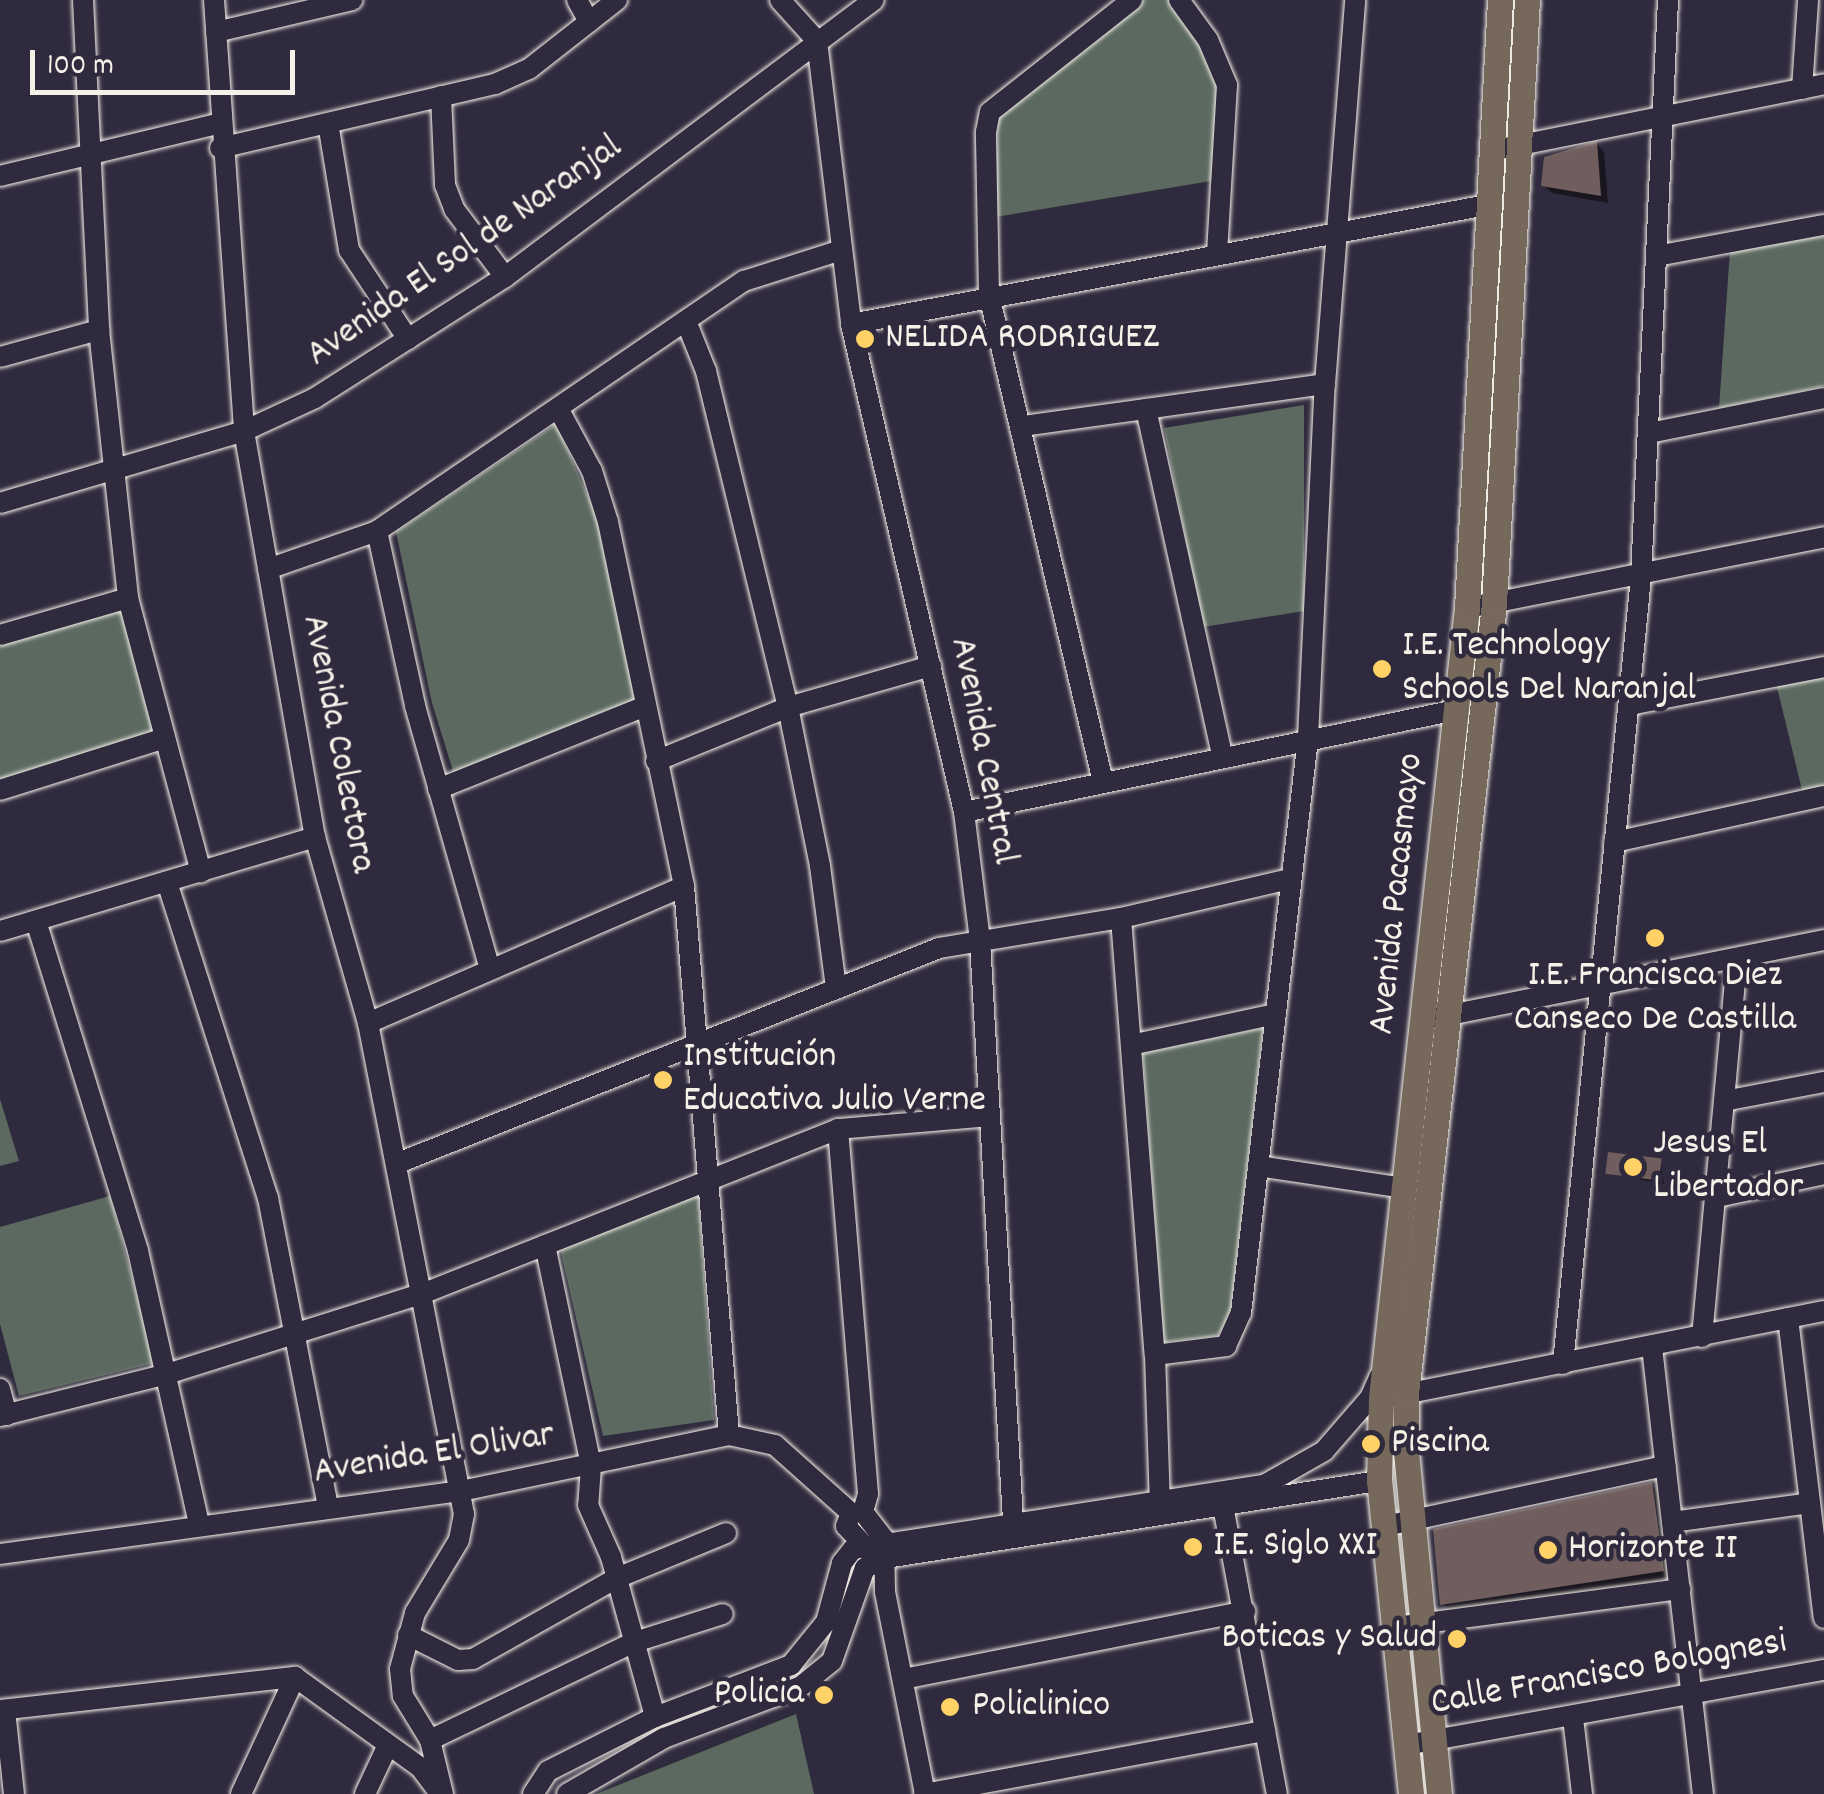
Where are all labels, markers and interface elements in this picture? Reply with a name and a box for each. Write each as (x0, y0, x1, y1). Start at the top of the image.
scale bar (35, 30, 300, 92)
text: 100 m (47, 46, 114, 89)
street label: Avenida El Sol de Naranjal (298, 126, 632, 378)
place label: NELIDA RODRIGUEZ (885, 316, 1159, 362)
marker: NELIDA RODRIGUEZ (854, 328, 876, 350)
street label: Avenida Colectora (290, 611, 384, 877)
place label: I.E. Technology Schools Del Naranjal (1402, 624, 1696, 714)
street label: Avenida Central (938, 634, 1026, 868)
marker: I.E. Technology Schools Del Naranjal (1371, 658, 1393, 680)
street label: Avenida Pacasmayo (1361, 751, 1435, 1037)
marker: I.E. Francisca Diez Canseco De Castilla (1644, 927, 1666, 949)
place label: I.E. Francisca Diez Canseco De Castilla (1514, 954, 1796, 1044)
place label: Institución Educativa Julio Verne (683, 1035, 986, 1124)
marker: Institución Educativa Julio Verne (652, 1069, 674, 1091)
place label: Jesus El Libertador (1653, 1122, 1803, 1212)
marker: Jesus El Libertador (1622, 1156, 1644, 1178)
street label: Avenida El Olivar (311, 1413, 557, 1497)
place label: Piscina (1391, 1421, 1489, 1467)
marker: Piscina (1360, 1433, 1382, 1455)
place label: I.E. Siglo XXI (1213, 1524, 1377, 1570)
place label: Horizonte II (1568, 1527, 1737, 1573)
marker: I.E. Siglo XXI (1182, 1536, 1204, 1558)
marker: Horizonte II (1537, 1539, 1559, 1561)
place label: Boticas y Salud (1221, 1616, 1437, 1662)
street label: Calle Francisco Bolognesi (1428, 1620, 1790, 1728)
marker: Boticas y Salud (1446, 1628, 1468, 1650)
place label: Policia (714, 1672, 804, 1718)
marker: Policia (813, 1684, 835, 1706)
place label: Policlinico (972, 1684, 1110, 1730)
marker: Policlinico (937, 1694, 963, 1720)

